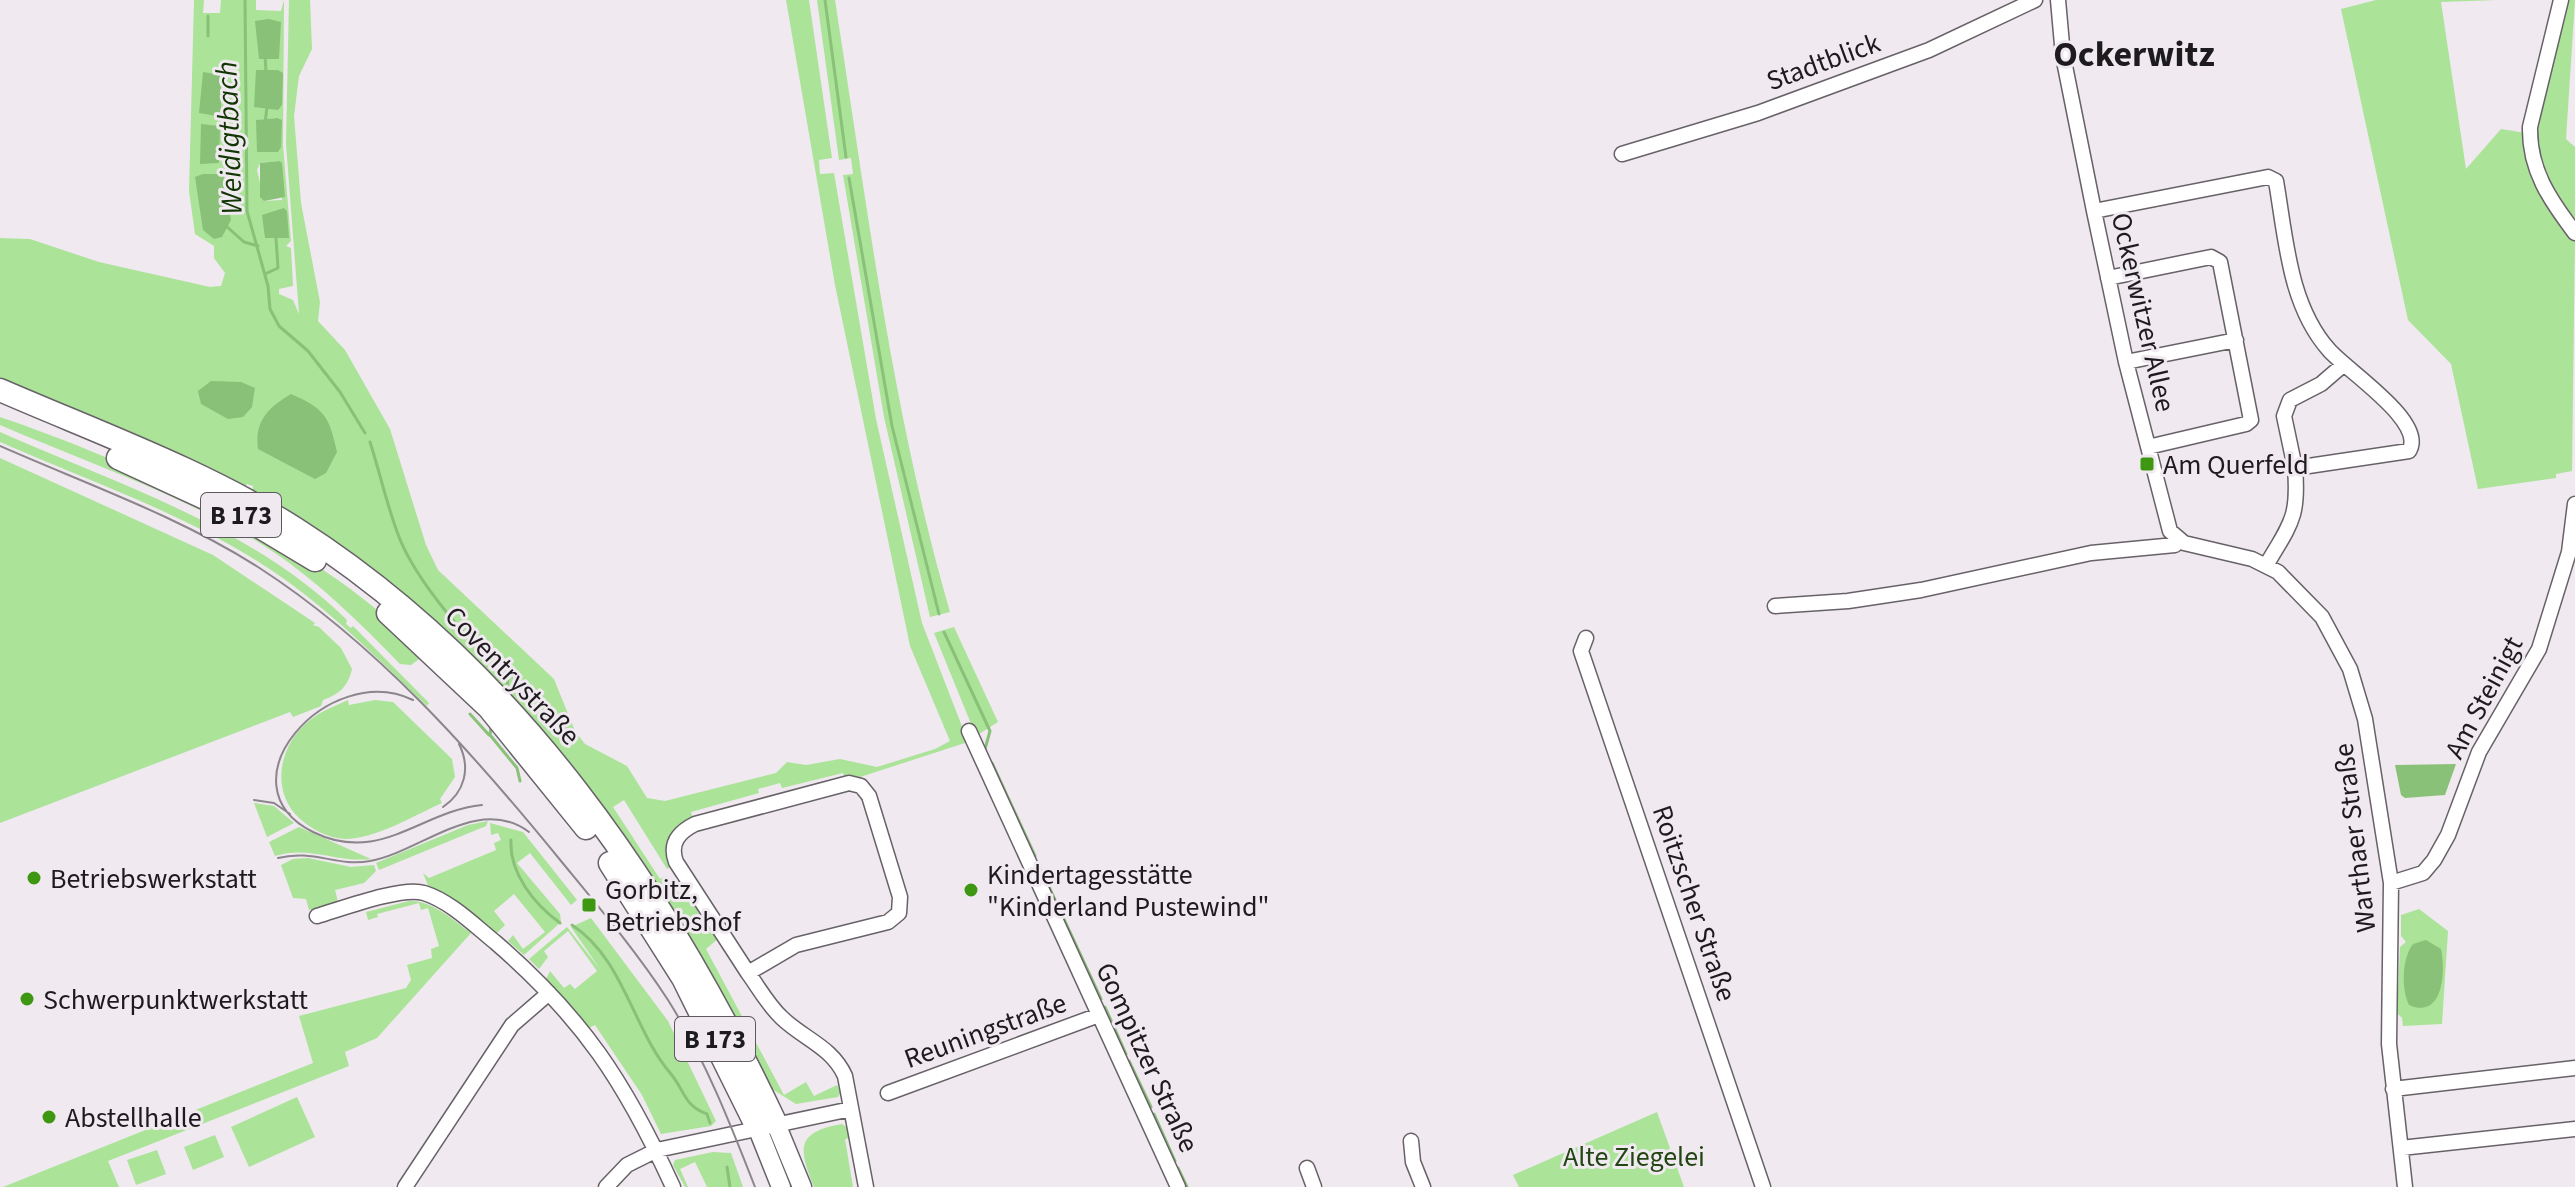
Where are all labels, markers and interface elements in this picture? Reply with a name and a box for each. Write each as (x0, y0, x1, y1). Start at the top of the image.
street label: Stadtblick (1761, 23, 1886, 101)
district label: Ockerwitz (2053, 29, 2215, 80)
water label: Weidigtbach (205, 60, 254, 216)
street label: Ockerwitzer Allee (2101, 209, 2185, 416)
place label: Am Querfeld (2163, 445, 2309, 485)
marker: Am Querfeld (2138, 455, 2156, 473)
road number: B 173 (201, 493, 281, 537)
street label: Coventrystraße (435, 597, 589, 754)
street label: Am Steinigt (2435, 628, 2533, 766)
street label: Warthaer Straße (2324, 741, 2386, 935)
street label: Roitzscher Straße (1642, 800, 1746, 1007)
place label: Kindertagesstätte "Kinderland Pustewind" (987, 855, 1269, 927)
place label: Betriebswerkstatt (50, 859, 257, 899)
marker: Betriebswerkstatt (25, 869, 43, 887)
place label: Gorbitz, Betriebshof (605, 870, 742, 942)
marker: Kindertagesstätte "Kinderland Pustewind" (962, 881, 980, 899)
marker: Gorbitz, Betriebshof (580, 896, 598, 914)
street label: Gompitzer Straße (1086, 956, 1209, 1159)
place label: Schwerpunktwerkstatt (43, 980, 309, 1020)
street label: Reuningstraße (899, 983, 1072, 1079)
marker: Schwerpunktwerkstatt (18, 990, 36, 1008)
road number: B 173 (675, 1017, 755, 1061)
place label: Abstellhalle (65, 1098, 202, 1138)
marker: Abstellhalle (40, 1108, 58, 1126)
park label: Alte Ziegelei (1563, 1137, 1705, 1177)

